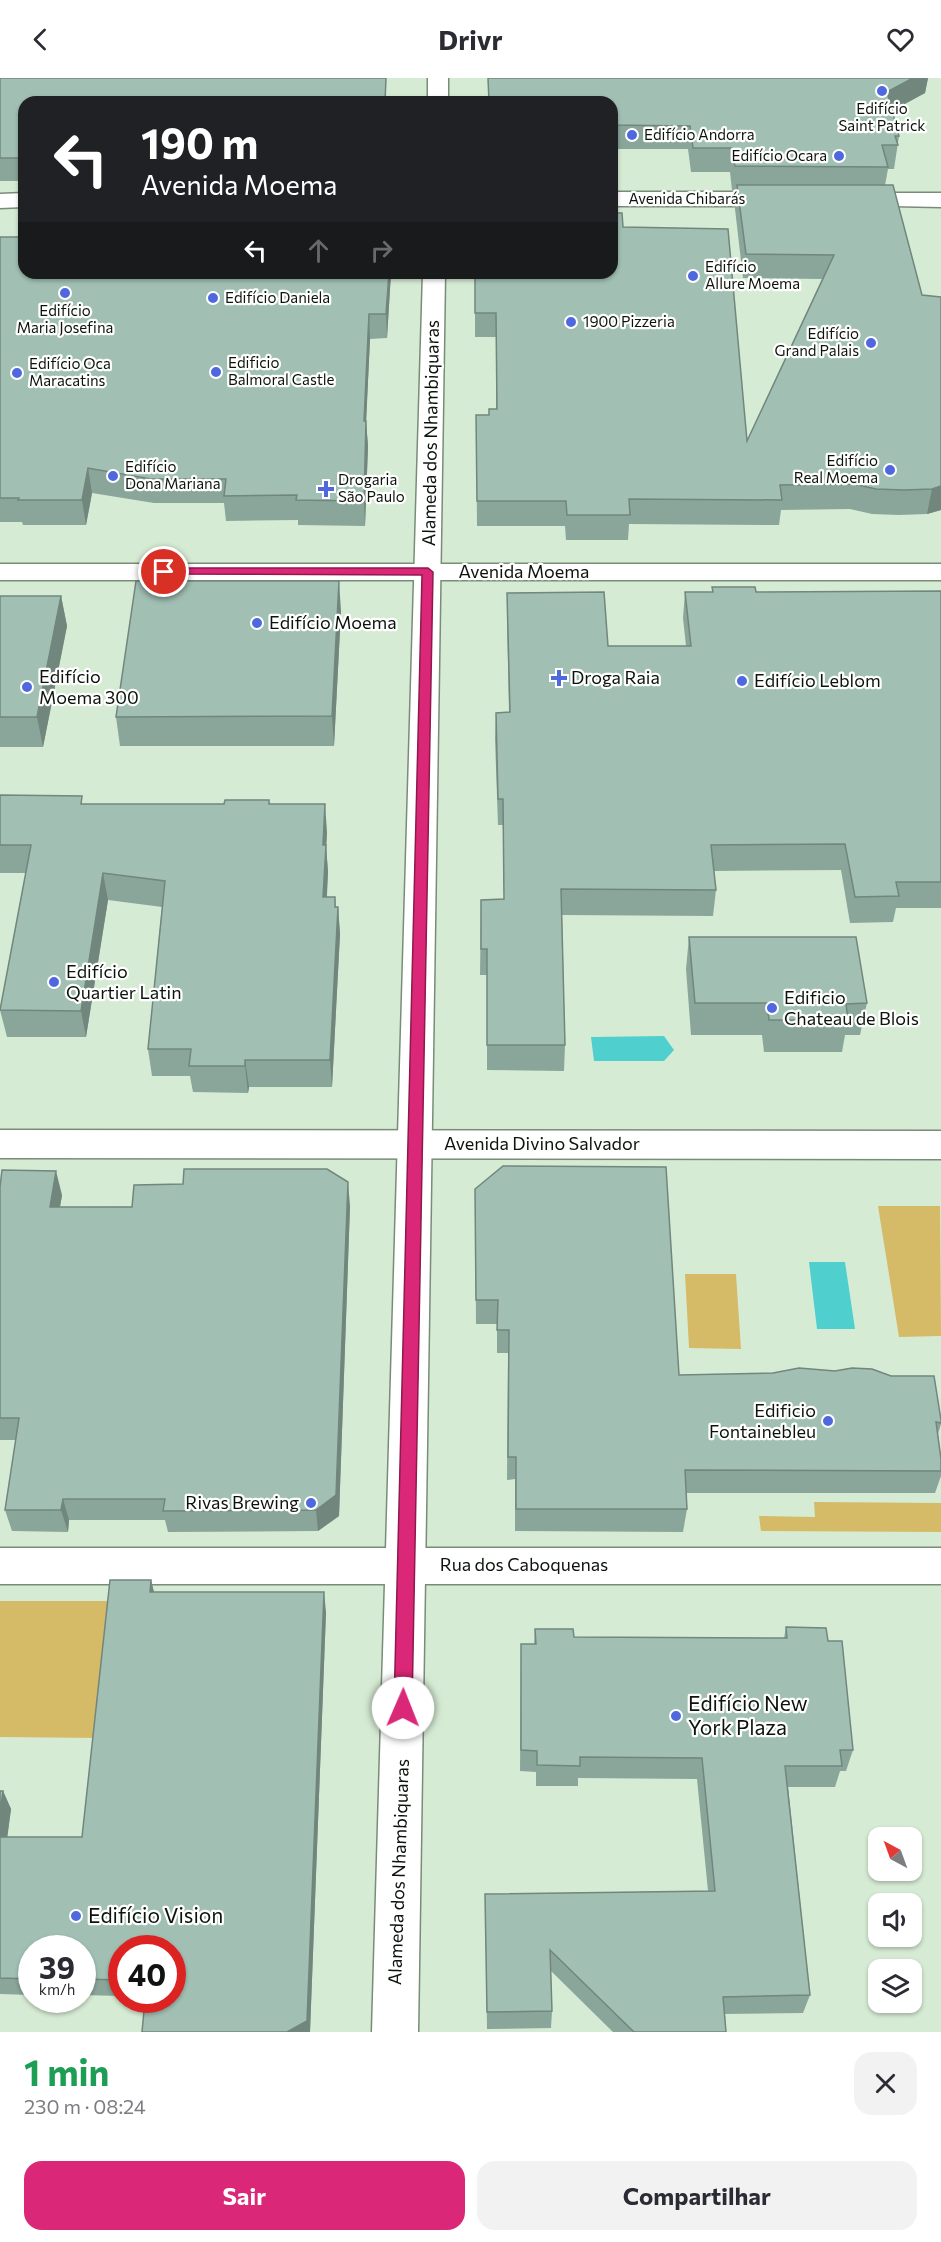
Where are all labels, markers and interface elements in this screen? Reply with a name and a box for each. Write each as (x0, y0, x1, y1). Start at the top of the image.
icon: back (24, 23, 57, 56)
text: Drivr (438, 23, 503, 56)
icon: heart (884, 23, 917, 56)
marker: Edifício Saint Patrick (875, 84, 889, 98)
place label: Edifício Saint Patrick (839, 99, 925, 134)
text: 190 m (141, 116, 259, 168)
icon: left (42, 120, 120, 198)
place label: Edifício Andorra (644, 125, 755, 143)
marker: Edifício Andorra (625, 128, 639, 142)
place label: Edifício Ocara (731, 146, 827, 164)
marker: Edifício Ocara (832, 149, 846, 163)
text: Avenida Moema (141, 168, 337, 201)
street label: Avenida Chibarás (629, 189, 746, 207)
icon: left (239, 234, 272, 267)
icon: ahead (302, 234, 335, 267)
icon: right (365, 234, 398, 267)
place label: Edifício Allure Moema (705, 257, 800, 292)
marker: Edifício Allure Moema (686, 269, 700, 283)
marker: Edifício Maria Josefina (58, 286, 72, 300)
place label: Edifício Daniela (225, 288, 330, 306)
marker: Edifício Daniela (206, 291, 220, 305)
place label: Edifício Maria Josefina (17, 301, 113, 336)
place label: 1900 Pizzeria (583, 312, 675, 330)
marker: 1900 Pizzeria (564, 315, 578, 329)
street label: Alameda dos Nhambiquaras (417, 320, 443, 546)
place label: Edifício Grand Palais (775, 324, 859, 359)
marker: Edifício Grand Palais (864, 336, 878, 350)
place label: Edificio Balmoral Castle (228, 353, 335, 388)
place label: Edifício Oca Maracatins (29, 354, 111, 389)
marker: Edificio Balmoral Castle (209, 365, 223, 379)
marker: Edifício Oca Maracatins (10, 366, 24, 380)
place label: Edifício Real Moema (794, 451, 878, 486)
place label: Edifício Dona Mariana (125, 457, 221, 492)
marker: Edifício Real Moema (883, 463, 897, 477)
marker: Edifício Dona Mariana (106, 469, 120, 483)
place label: Drogaria São Paulo (338, 470, 405, 505)
marker: Drogaria São Paulo (319, 482, 333, 496)
pin (138, 546, 189, 597)
icon: arrive (147, 555, 180, 588)
street label: Avenida Moema (459, 560, 589, 582)
place label: Edifício Moema (269, 611, 397, 633)
marker: Edifício Moema (250, 616, 264, 630)
place label: Edifício Moema 300 (39, 665, 139, 708)
place label: Droga Raia (571, 666, 660, 688)
place label: Edifício Leblom (754, 669, 881, 691)
marker: Droga Raia (552, 671, 566, 685)
marker: Edifício Leblom (735, 674, 749, 688)
marker: Edifício Moema 300 (20, 680, 34, 694)
place label: Edifício Quartier Latin (66, 960, 182, 1003)
marker: Edifício Quartier Latin (47, 975, 61, 989)
place label: Edificio Chateau de Blois (784, 986, 919, 1029)
marker: Edificio Chateau de Blois (765, 1001, 779, 1015)
street label: Avenida Divino Salvador (444, 1132, 640, 1154)
place label: Edificio Fontainebleu (709, 1399, 816, 1442)
marker: Edificio Fontainebleu (821, 1414, 835, 1428)
place label: Rivas Brewing (185, 1491, 299, 1513)
marker: Rivas Brewing (304, 1496, 318, 1510)
street label: Rua dos Caboquenas (440, 1553, 608, 1575)
position arrow (371, 1676, 435, 1740)
place label: Edifício New York Plaza (688, 1690, 808, 1739)
marker: Edifício New York Plaza (669, 1709, 683, 1723)
street label: Alameda dos Nhambiquaras (383, 1758, 413, 1985)
north arrow (868, 1827, 922, 1881)
map controls (868, 1827, 922, 2013)
button: sound (868, 1893, 922, 1947)
place label: Edifício Vision (88, 1902, 223, 1927)
marker: Edifício Vision (69, 1909, 83, 1923)
speed limit sign: 40 (108, 1935, 186, 2013)
text: 39 (39, 1948, 75, 1985)
button: layers (868, 1959, 922, 2013)
text: km/h (39, 1980, 75, 1998)
text: 1 min (24, 2049, 109, 2093)
button: close (854, 2052, 917, 2115)
text: 230 m · 08:24 (24, 2094, 146, 2118)
button: Sair (24, 2161, 465, 2230)
button: Compartilhar (477, 2161, 917, 2230)

